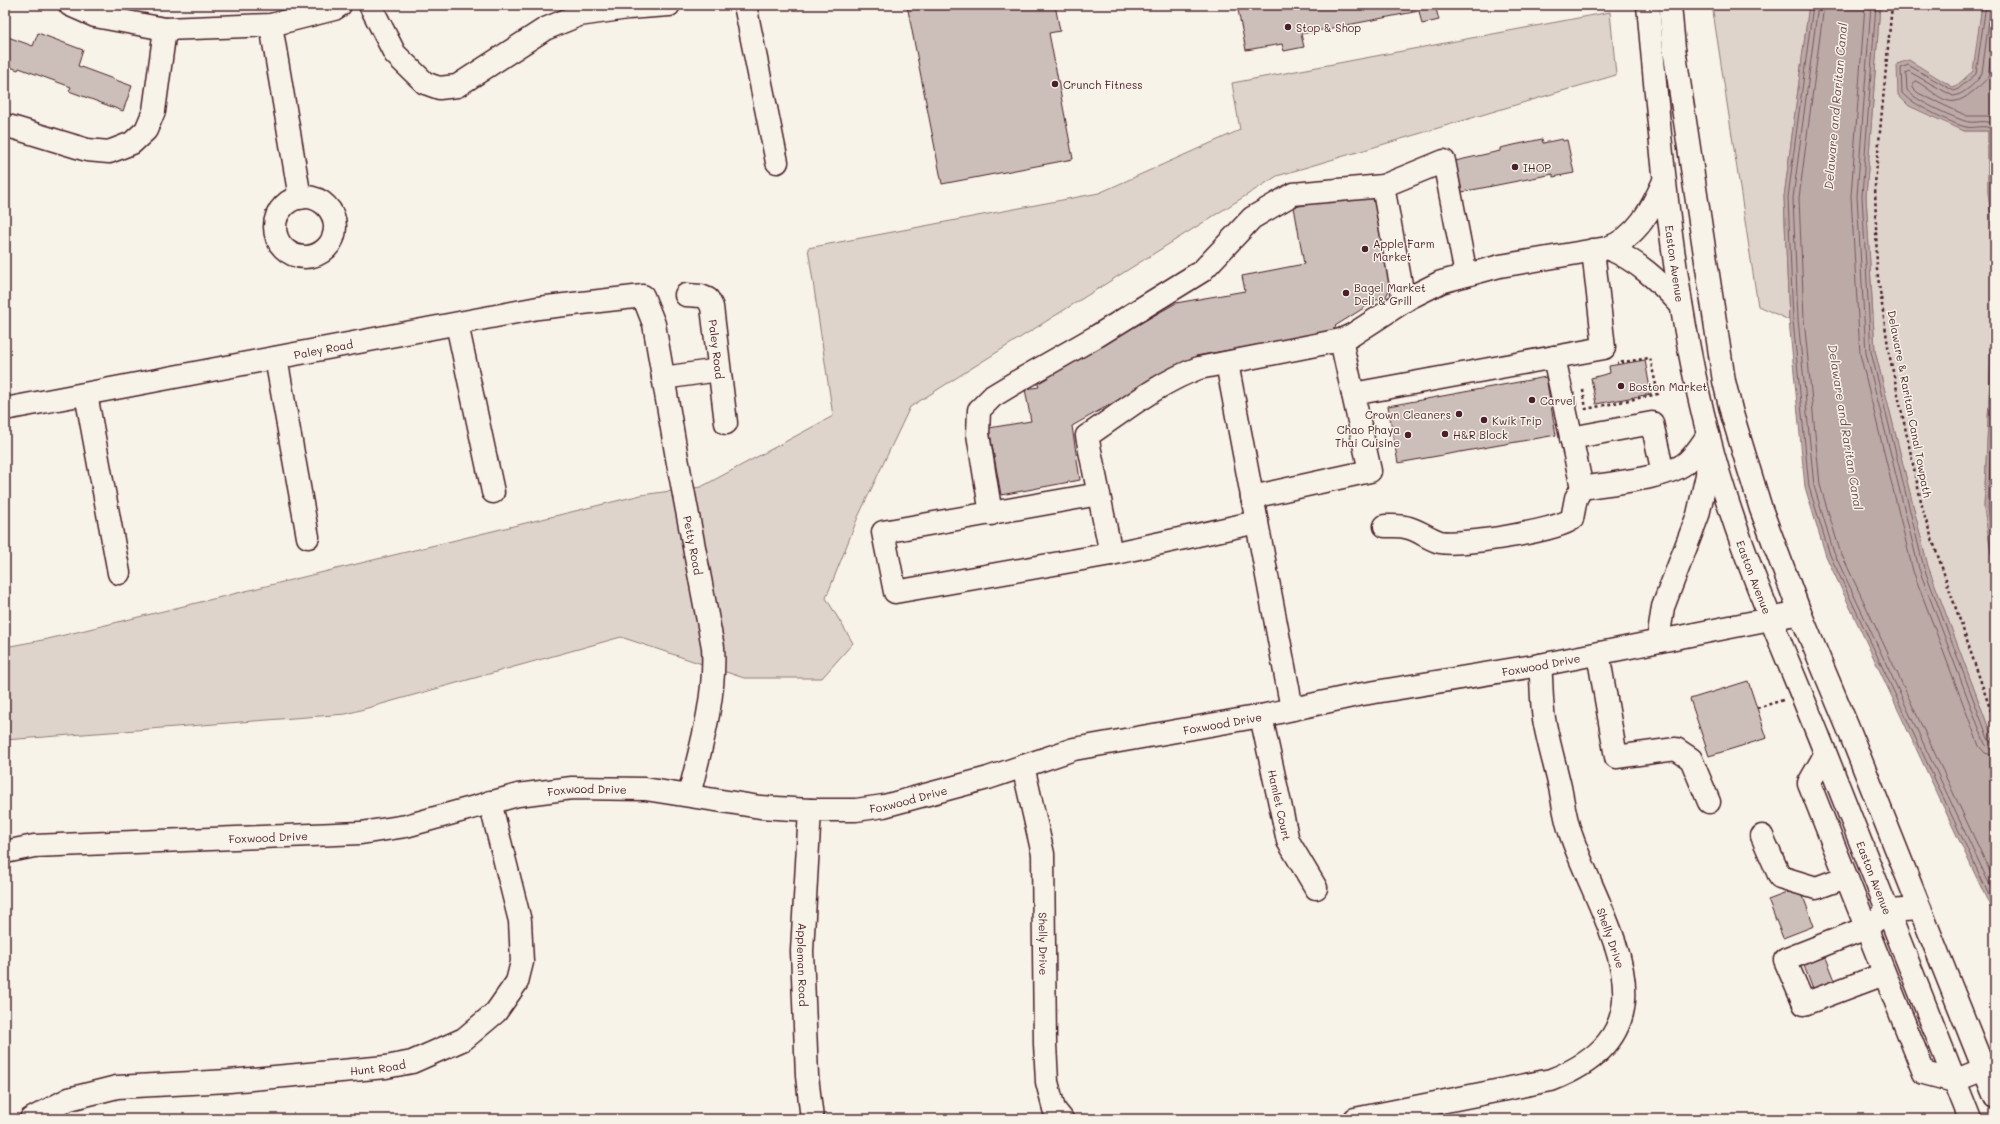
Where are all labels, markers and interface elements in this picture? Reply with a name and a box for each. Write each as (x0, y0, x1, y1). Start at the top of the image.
place label: Stop & Shop (1296, 20, 1361, 35)
marker: Stop & Shop (1283, 22, 1293, 32)
water label: Delaware and Raritan Canal (1820, 22, 1850, 190)
place label: Crunch Fitness (1063, 77, 1143, 92)
marker: Crunch Fitness (1050, 79, 1060, 89)
place label: IHOP (1523, 160, 1551, 175)
marker: IHOP (1510, 162, 1520, 172)
street label: Easton Avenue (1662, 224, 1688, 303)
place label: Apple Farm Market (1373, 236, 1435, 264)
marker: Apple Farm Market (1360, 244, 1370, 254)
place label: Bagel Market Deli & Grill (1354, 280, 1426, 308)
marker: Bagel Market Deli & Grill (1341, 288, 1351, 298)
street label: Delaware & Raritan Canal Towpath (1884, 309, 1936, 499)
street label: Paley Road (706, 318, 728, 380)
street label: Paley Road (293, 336, 354, 362)
water label: Delaware and Raritan Canal (1825, 343, 1867, 511)
place label: Boston Market (1629, 379, 1707, 394)
marker: Boston Market (1616, 381, 1626, 391)
place label: Carvel (1540, 393, 1576, 408)
marker: Carvel (1527, 395, 1537, 405)
place label: Crown Cleaners (1365, 407, 1451, 422)
marker: Crown Cleaners (1454, 409, 1464, 419)
place label: Kwik Trip (1492, 413, 1542, 428)
marker: Kwik Trip (1479, 415, 1489, 425)
place label: Chao Phaya Thai Cuisine (1335, 422, 1400, 450)
place label: H&R Block (1453, 427, 1508, 442)
marker: H&R Block (1440, 429, 1450, 439)
marker: Chao Phaya Thai Cuisine (1403, 430, 1413, 440)
street label: Petty Road (681, 514, 707, 576)
street label: Easton Avenue (1734, 538, 1775, 616)
street label: Foxwood Drive (1501, 650, 1582, 679)
street label: Foxwood Drive (1182, 708, 1263, 737)
street label: Hamlet Court (1265, 768, 1295, 842)
street label: Foxwood Drive (546, 780, 627, 799)
street label: Foxwood Drive (868, 782, 949, 815)
street label: Foxwood Drive (228, 828, 308, 846)
street label: Easton Avenue (1854, 839, 1896, 917)
street label: Shelly Drive (1594, 906, 1628, 970)
street label: Shelly Drive (1036, 912, 1052, 976)
street label: Appleman Road (794, 923, 812, 1007)
street label: Hunt Road (349, 1056, 407, 1078)

